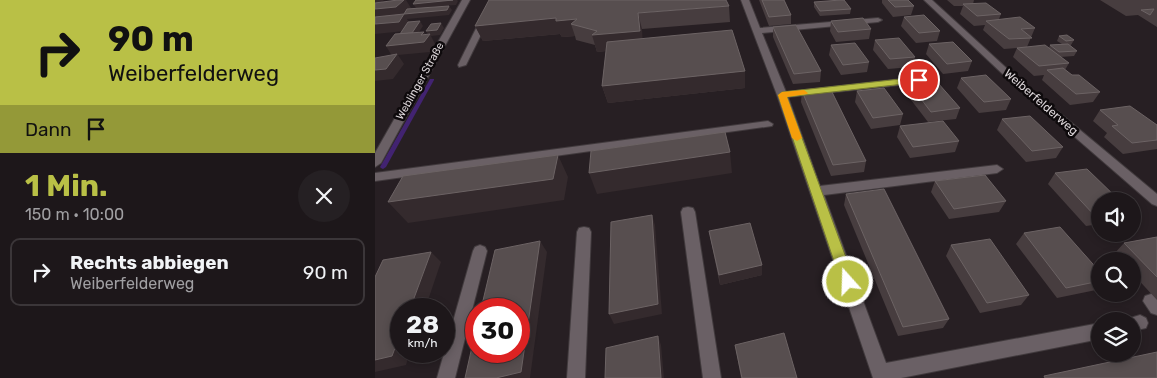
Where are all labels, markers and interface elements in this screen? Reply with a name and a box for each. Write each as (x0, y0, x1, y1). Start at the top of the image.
text: 90 m (108, 18, 194, 60)
icon: right (25, 20, 90, 85)
street label: Weblinger Straße (393, 40, 447, 122)
pin (898, 59, 940, 101)
text: Weiberfelderweg (108, 60, 279, 87)
icon: arrive (905, 66, 933, 94)
street label: Weiberfelderweg (1001, 66, 1081, 138)
icon: arrive (82, 115, 110, 143)
text: Dann (25, 118, 72, 141)
text: 1 Min. (25, 168, 108, 204)
button: close (298, 170, 350, 222)
map controls (1091, 192, 1141, 362)
button: sound (1091, 192, 1141, 242)
text: 150 m · 10:00 (25, 205, 124, 224)
text: Rechts abbiegen (70, 251, 229, 274)
button: search (1091, 252, 1141, 302)
position arrow (821, 255, 873, 307)
icon: right (27, 258, 55, 286)
text: 90 m (303, 261, 348, 284)
text: Weiberfelderweg (70, 274, 194, 293)
speed limit sign: 30 (465, 298, 530, 363)
text: 28 (406, 310, 439, 339)
button: layers (1091, 312, 1141, 362)
text: km/h (408, 336, 437, 350)

